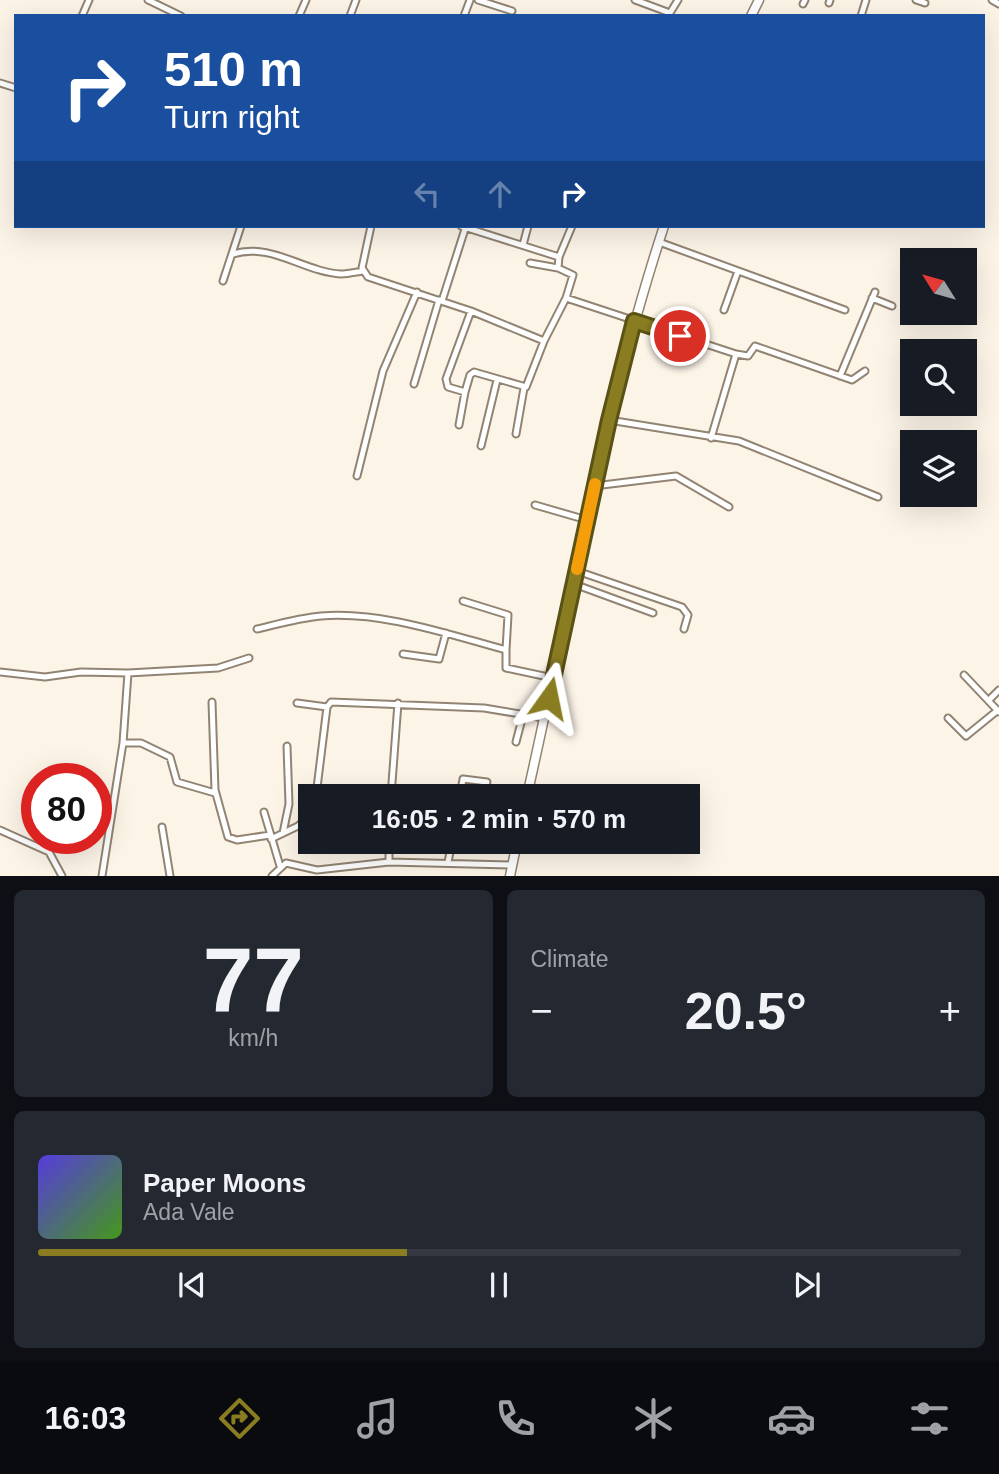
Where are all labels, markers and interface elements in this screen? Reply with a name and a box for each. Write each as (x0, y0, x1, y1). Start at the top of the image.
icon: right (49, 42, 140, 133)
text: 510 m (164, 42, 303, 96)
text: Turn right (164, 99, 300, 135)
icon: left (408, 175, 446, 213)
icon: ahead (481, 175, 519, 213)
icon: right (554, 175, 592, 213)
north arrow (900, 248, 976, 326)
map controls (900, 248, 977, 507)
pin (650, 306, 710, 366)
icon: arrive (661, 317, 699, 355)
button: search (900, 339, 977, 416)
button: layers (900, 430, 977, 507)
position arrow (512, 661, 586, 735)
speed limit sign: 80 (21, 763, 112, 854)
text: 16:05 · 2 min · 570 m (372, 804, 626, 834)
text: 77 (203, 929, 304, 1030)
text: Climate (531, 946, 608, 972)
text: 20.5° (685, 982, 807, 1040)
text: − (531, 990, 553, 1032)
text: + (939, 990, 961, 1032)
text: km/h (228, 1025, 278, 1051)
text: Paper Moons (143, 1168, 306, 1198)
text: Ada Vale (143, 1199, 235, 1225)
icon: previous (173, 1266, 211, 1304)
icon: pause (480, 1266, 518, 1304)
icon: next (788, 1266, 826, 1304)
icon: directions (215, 1394, 264, 1443)
icon: music (353, 1394, 402, 1443)
icon: phone (491, 1394, 540, 1443)
icon: climate (629, 1394, 678, 1443)
icon: car (767, 1394, 816, 1443)
icon: filters (905, 1394, 954, 1443)
text: 16:03 (45, 1400, 126, 1436)

